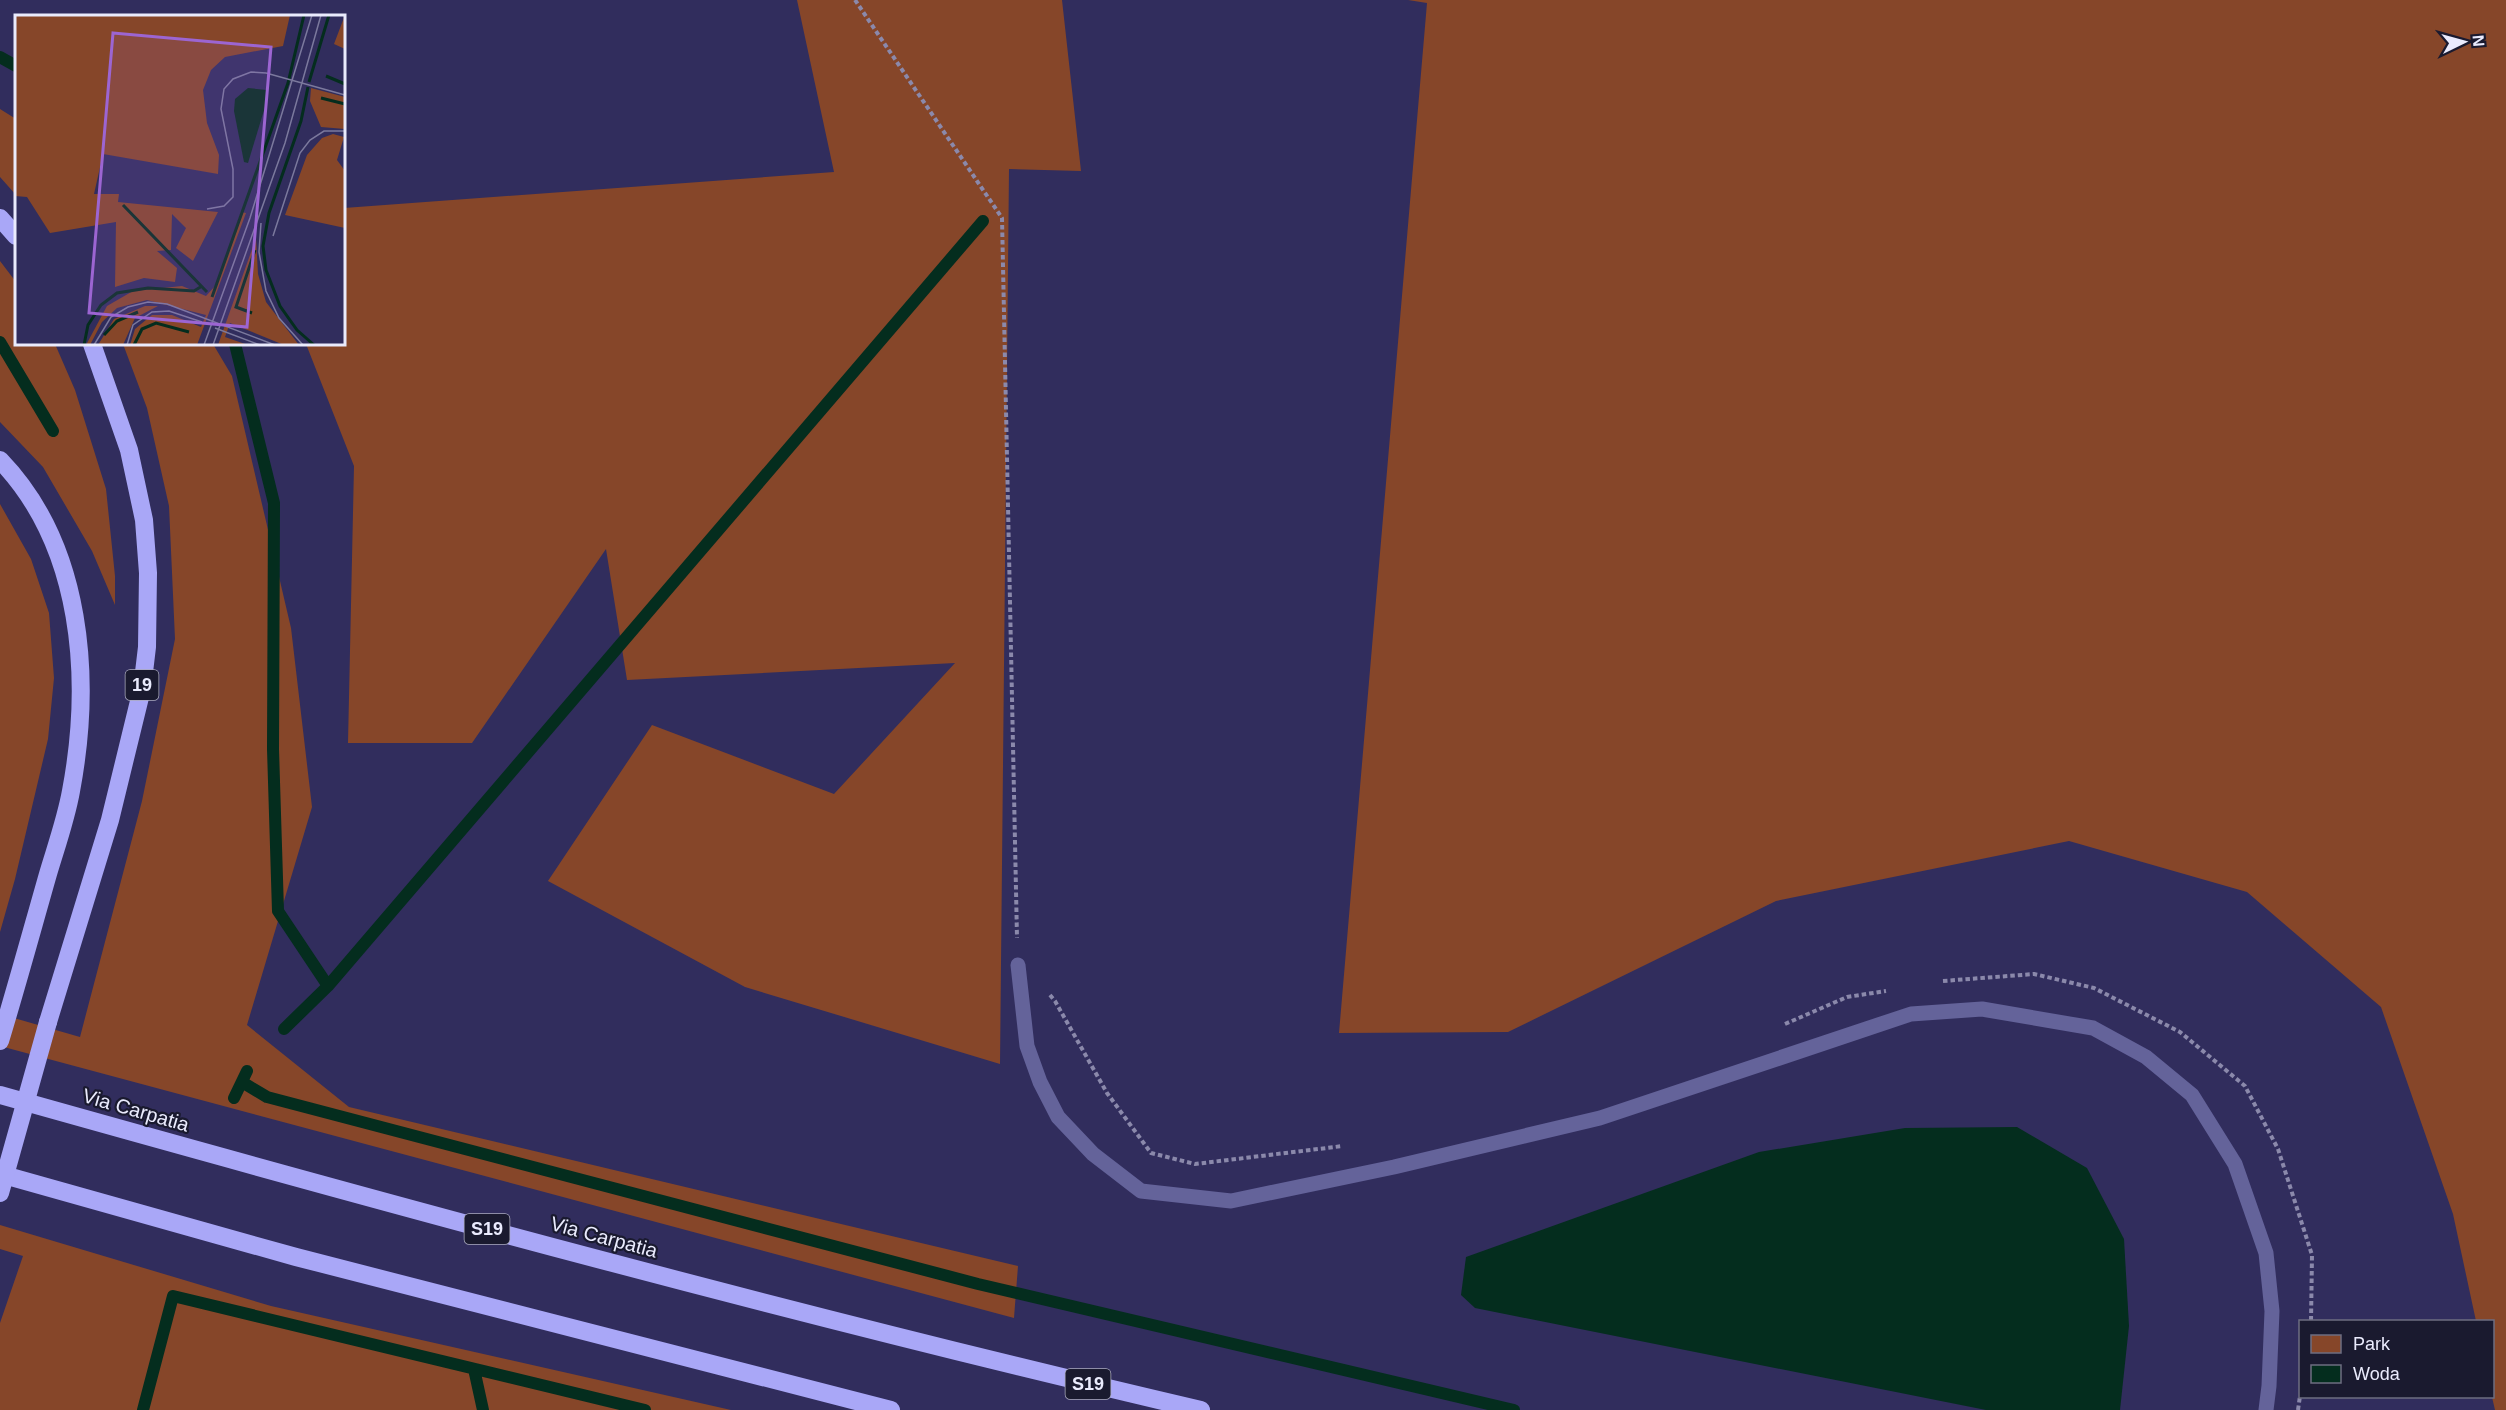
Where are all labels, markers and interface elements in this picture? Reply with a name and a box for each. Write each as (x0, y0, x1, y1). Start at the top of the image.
north arrow (2434, 12, 2494, 72)
inset map (15, 15, 345, 345)
text: N (2469, 34, 2487, 47)
road number: 19 (126, 670, 158, 700)
street label: Via Carpatia (80, 1084, 193, 1136)
street label: Via Carpatia (548, 1212, 661, 1262)
road number: S19 (464, 1214, 510, 1244)
legend (2299, 1320, 2494, 1398)
text: Park (2353, 1334, 2391, 1354)
text: Woda (2353, 1364, 2401, 1384)
road number: S19 (1066, 1369, 1110, 1399)

